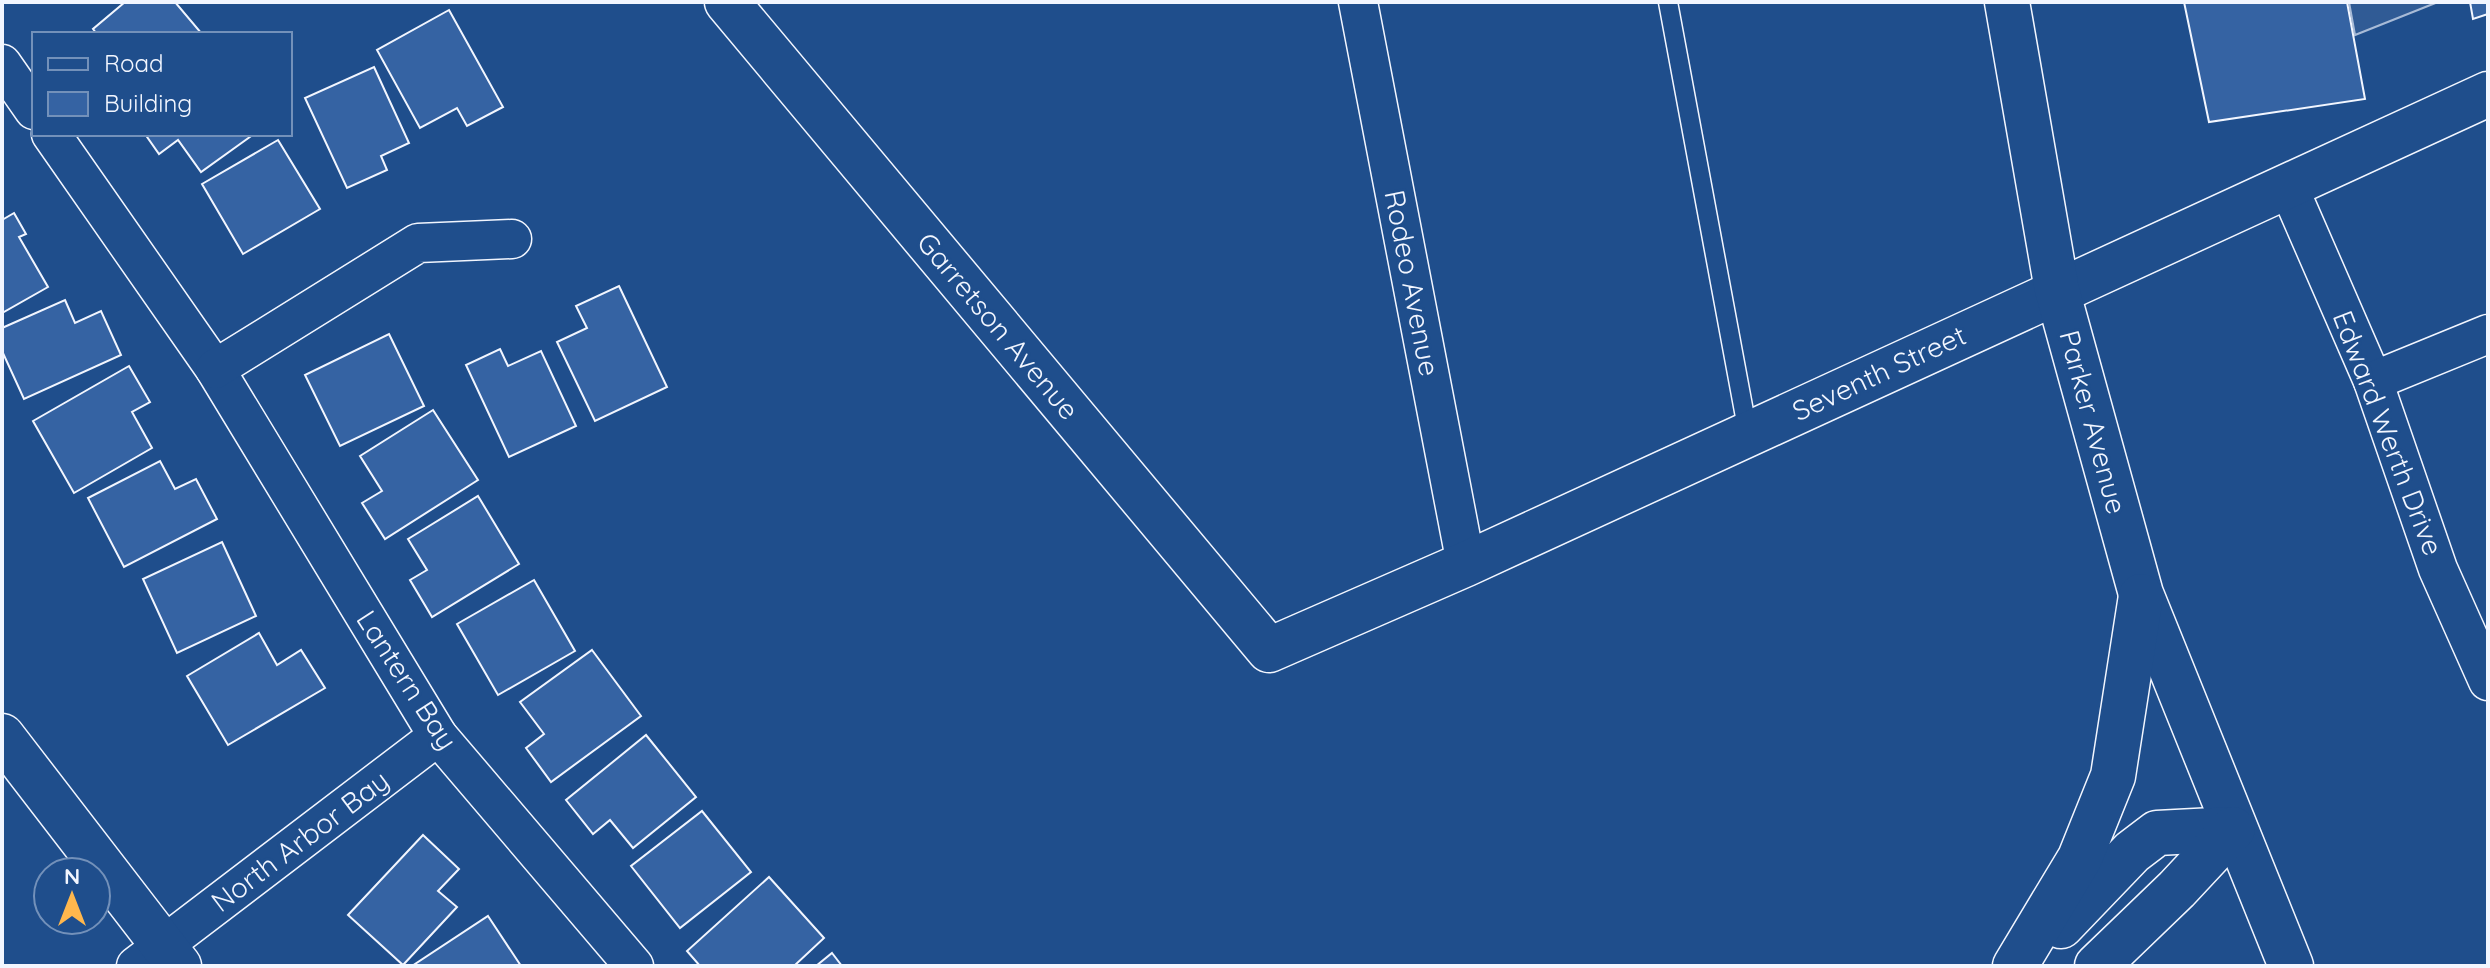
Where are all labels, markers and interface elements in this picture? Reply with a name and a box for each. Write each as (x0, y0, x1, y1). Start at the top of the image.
legend (32, 32, 292, 136)
text: Road (104, 48, 164, 78)
text: Building (104, 88, 192, 118)
street label: Rodeo Avenue (1377, 187, 1448, 379)
street label: Garretson Avenue (910, 225, 1087, 426)
street label: Edward Werth Drive (2326, 306, 2451, 560)
street label: Seventh Street (1786, 317, 1971, 428)
street label: Parker Avenue (2052, 326, 2135, 518)
street label: Lantern Bay (349, 604, 465, 756)
street label: North Arbor Bay (204, 762, 395, 919)
north arrow (32, 856, 112, 936)
text: N (64, 862, 80, 890)

